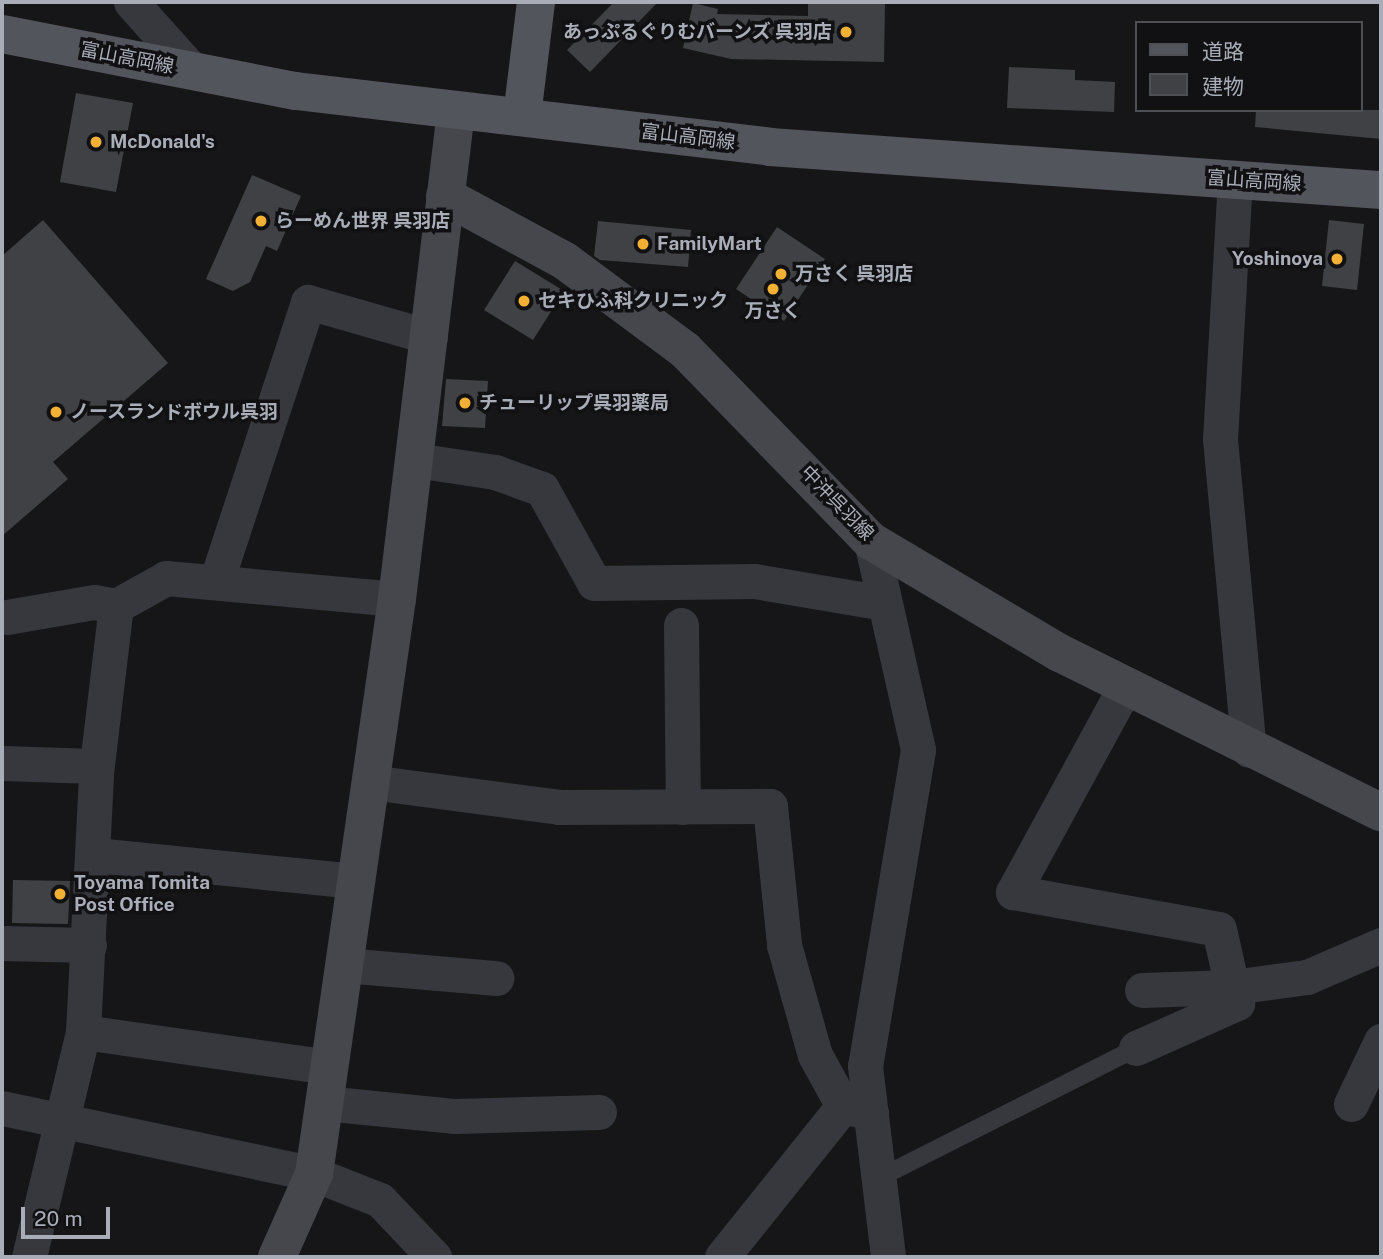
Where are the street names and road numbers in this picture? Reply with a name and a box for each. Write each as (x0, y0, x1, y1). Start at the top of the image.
street label: 富山高岡線 (78, 38, 176, 78)
street label: 富山高岡線 (639, 120, 737, 154)
street label: 富山高岡線 (1206, 166, 1302, 196)
street label: 中沖呉羽線 (796, 461, 878, 545)

